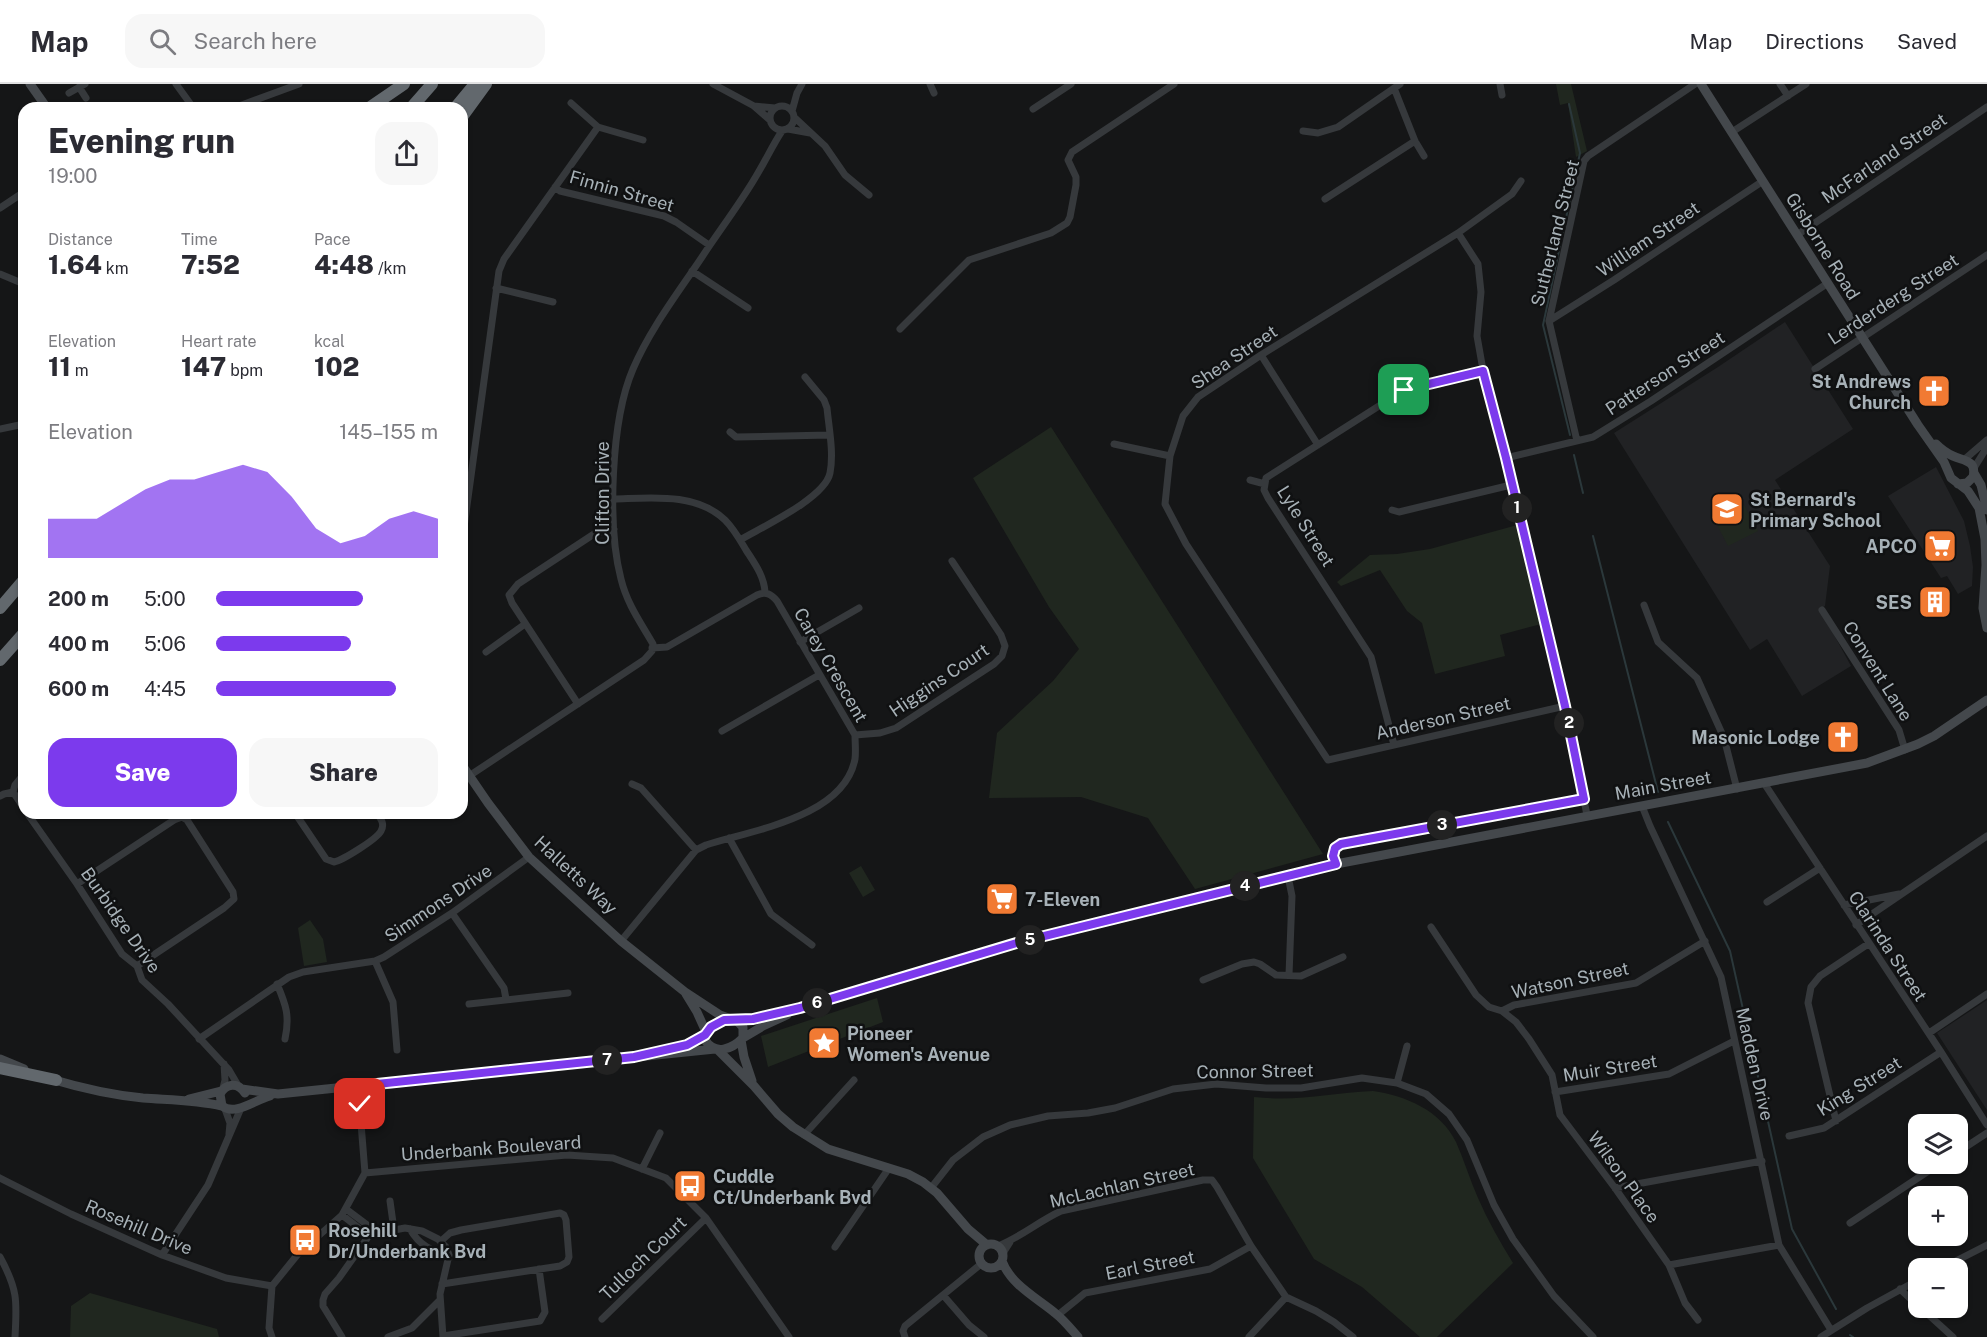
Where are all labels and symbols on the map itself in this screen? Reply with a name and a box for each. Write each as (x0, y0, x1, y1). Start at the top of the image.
street label: McFarland Street (1817, 108, 1951, 208)
street label: Sutherland Street (1527, 157, 1583, 309)
street label: Finnin Street (567, 166, 677, 216)
street label: Gisborne Road (1782, 189, 1864, 303)
street label: William Street (1593, 197, 1703, 281)
street label: Lerderderg Street (1824, 249, 1962, 349)
street label: Shea Street (1187, 320, 1281, 394)
street label: Patterson Street (1602, 327, 1728, 419)
pin (1378, 364, 1429, 415)
place label: St Andrews Church (1812, 371, 1911, 413)
church icon: St Andrews Church (1916, 373, 1952, 409)
street label: Clifton Drive (592, 441, 613, 545)
street label: Lyle Street (1273, 482, 1339, 570)
place label: St Bernard's Primary School (1750, 489, 1882, 531)
school or university icon: St Bernard's Primary School (1709, 491, 1745, 527)
pin: 1 (1502, 493, 1532, 523)
supermarket icon: APCO (1922, 528, 1958, 564)
place label: APCO (1866, 536, 1917, 557)
building icon: SES (1917, 584, 1953, 620)
place label: SES (1876, 592, 1912, 613)
street label: Carey Crescent (790, 604, 872, 726)
street label: Convent Lane (1839, 617, 1917, 725)
street label: Higgins Court (885, 639, 993, 721)
street label: Anderson Street (1374, 692, 1512, 744)
pin: 2 (1554, 708, 1584, 738)
church icon: Masonic Lodge (1825, 719, 1861, 755)
place label: Masonic Lodge (1691, 727, 1820, 748)
street label: Main Street (1613, 766, 1713, 804)
pin: 3 (1427, 810, 1457, 840)
street label: Halletts Way (530, 831, 622, 919)
street label: Simmons Drive (380, 859, 496, 947)
street label: Burbidge Drive (77, 863, 165, 977)
pin: 4 (1230, 871, 1260, 901)
supermarket icon: 7-Eleven (984, 881, 1020, 917)
street label: Clarinda Street (1845, 887, 1931, 1005)
place label: 7-Eleven (1025, 889, 1100, 910)
pin: 5 (1015, 925, 1045, 955)
street label: Watson Street (1509, 957, 1631, 1003)
pin: 6 (802, 988, 832, 1018)
street label: Madden Drive (1732, 1005, 1778, 1123)
place label: Pioneer Women's Avenue (847, 1023, 990, 1065)
place icon: Pioneer Women's Avenue (806, 1025, 842, 1061)
pin: 7 (592, 1045, 622, 1075)
street label: Muir Street (1561, 1050, 1659, 1086)
street label: King Street (1813, 1052, 1905, 1120)
street label: Connor Street (1196, 1059, 1314, 1083)
pin (334, 1078, 385, 1129)
street label: Wilson Place (1584, 1127, 1664, 1227)
street label: Underbank Boulevard (400, 1131, 582, 1165)
street label: McLachlan Street (1047, 1158, 1197, 1212)
place label: Cuddle Ct/Underbank Bvd (713, 1166, 871, 1208)
bus stop icon: Cuddle Ct/Underbank Bvd (672, 1168, 708, 1204)
street label: Rosehill Drive (82, 1195, 196, 1259)
street label: Tulloch Court (595, 1212, 691, 1304)
place label: Rosehill Dr/Underbank Bvd (328, 1220, 486, 1262)
bus stop icon: Rosehill Dr/Underbank Bvd (287, 1222, 323, 1258)
street label: Earl Street (1104, 1246, 1196, 1284)

